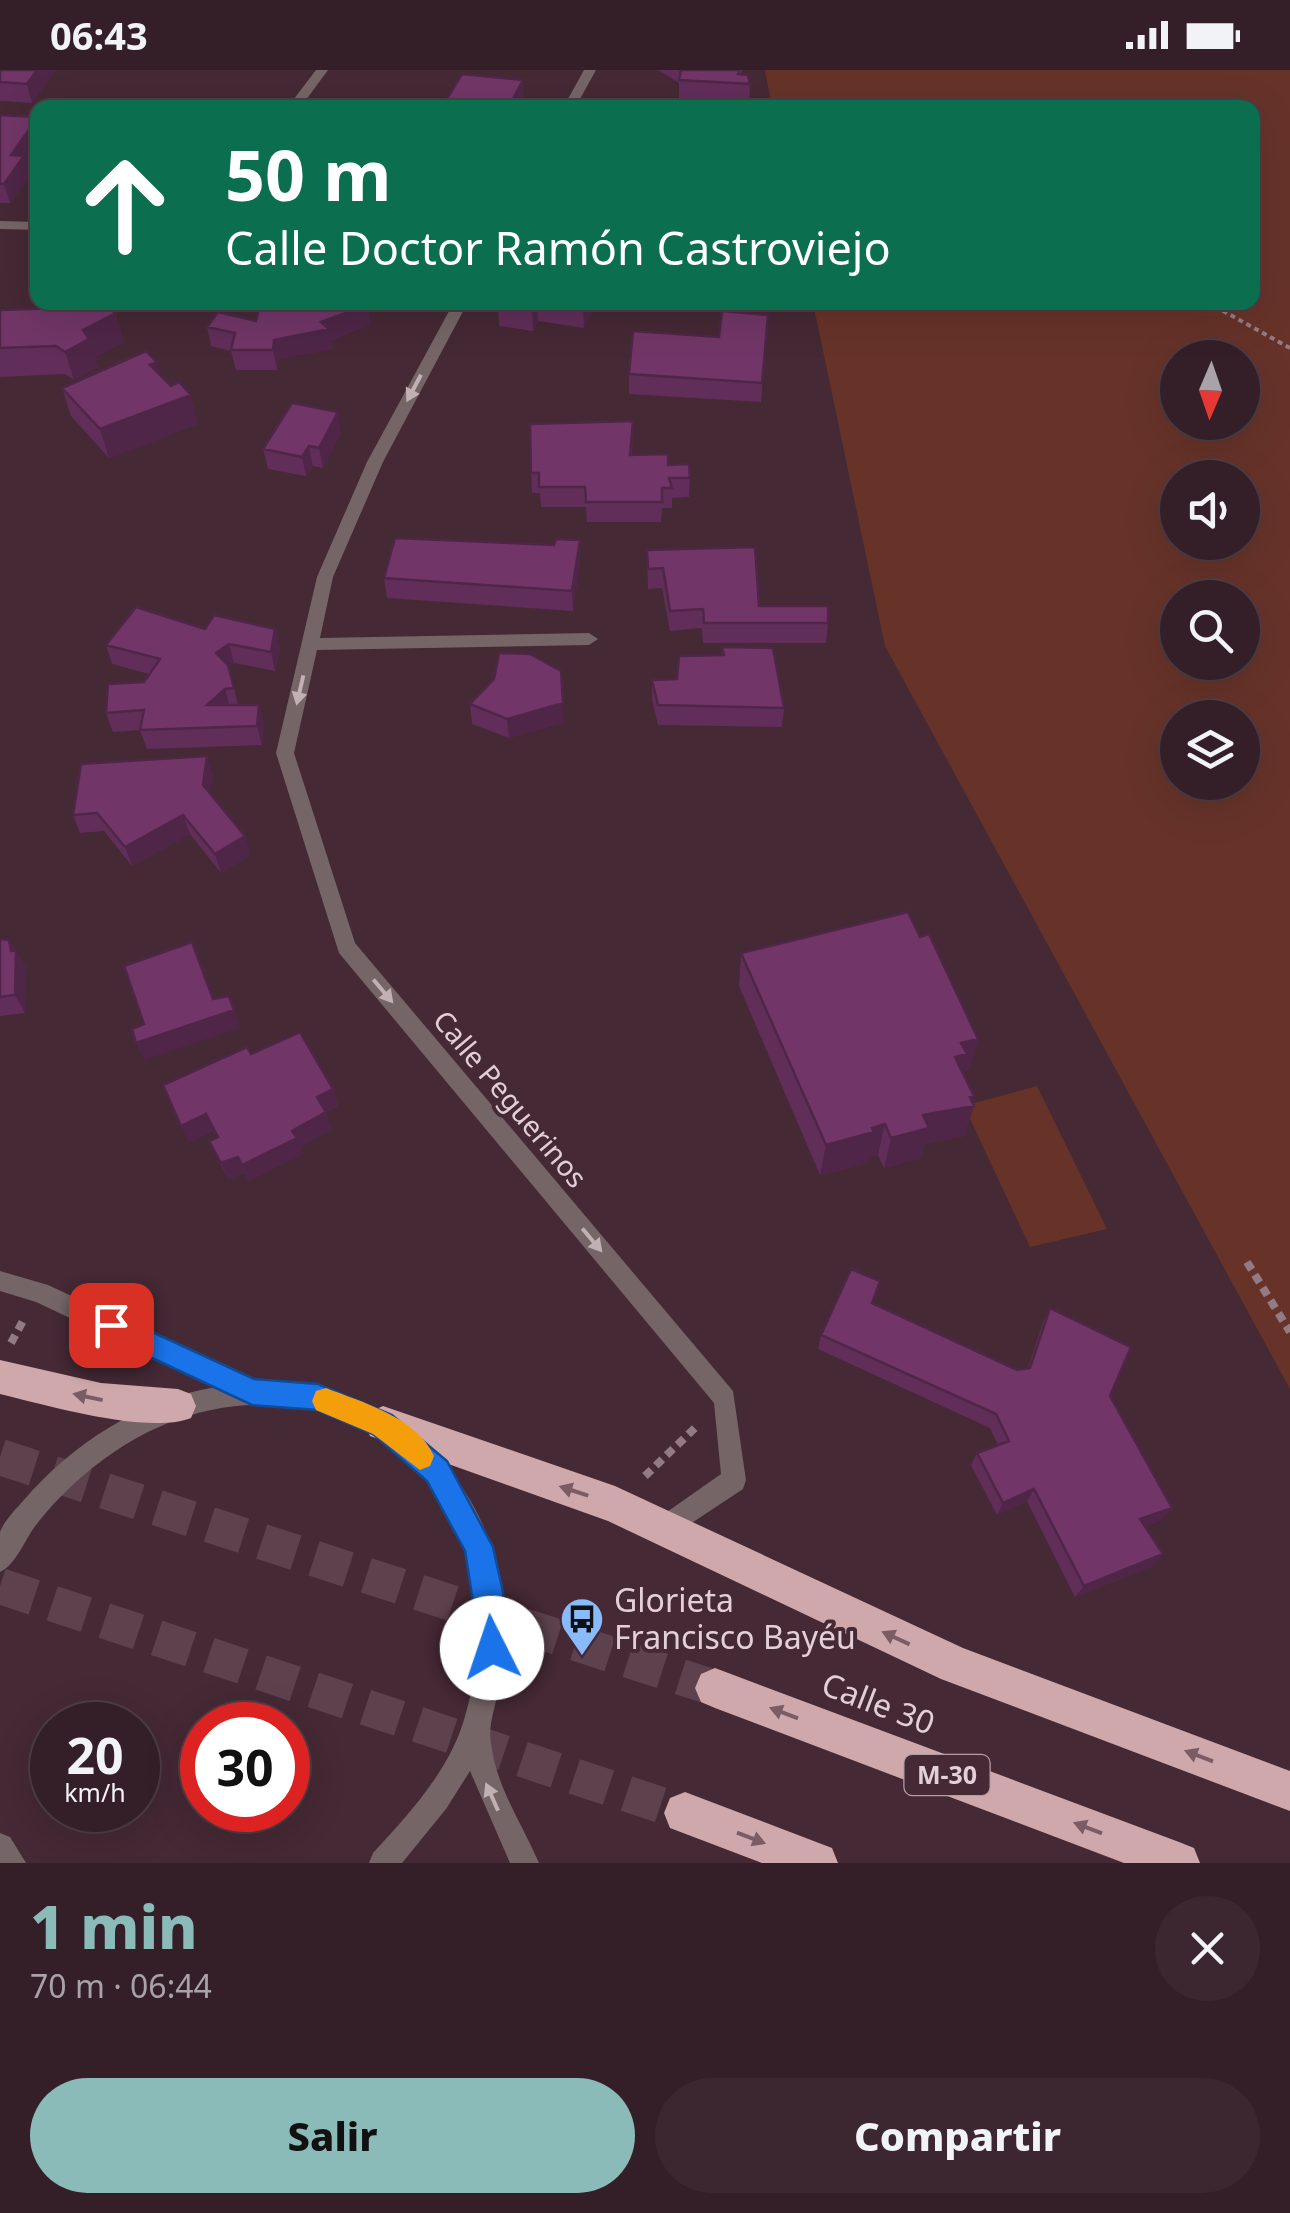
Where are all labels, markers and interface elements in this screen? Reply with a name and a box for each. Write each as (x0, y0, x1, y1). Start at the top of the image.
text: 06:43 (50, 9, 148, 61)
text: 50 m (225, 126, 392, 222)
icon: ahead (60, 140, 190, 270)
text: Calle Doctor Ramón Castroviejo (225, 217, 891, 278)
north arrow (1160, 340, 1260, 440)
map controls (1160, 340, 1260, 800)
one-way arrow (406, 374, 423, 403)
button: sound (1160, 460, 1260, 560)
button: search (1160, 580, 1260, 680)
one-way arrow (292, 675, 307, 706)
button: layers (1160, 700, 1260, 800)
one-way arrow (372, 978, 393, 1003)
street label: Calle Peguerinos (425, 1002, 596, 1195)
one-way arrow (581, 1227, 602, 1252)
pin (69, 1283, 154, 1368)
icon: arrive (84, 1298, 139, 1353)
one-way arrow (72, 1388, 103, 1404)
one-way arrow (559, 1483, 589, 1498)
place label: Glorieta Francisco Bayéu (614, 1578, 856, 1658)
position arrow (440, 1596, 544, 1700)
bus stop icon: Glorieta Francisco Bayéu (559, 1596, 605, 1657)
one-way arrow (881, 1630, 911, 1646)
street label: Calle 30 (816, 1661, 941, 1744)
speed limit sign: 30 (180, 1702, 310, 1832)
one-way arrow (768, 1705, 798, 1721)
text: 20 (66, 1721, 124, 1789)
one-way arrow (1183, 1748, 1213, 1763)
road number: M-30 (904, 1755, 990, 1795)
text: km/h (64, 1775, 126, 1809)
one-way arrow (484, 1782, 500, 1812)
one-way arrow (1072, 1820, 1102, 1836)
one-way arrow (736, 1831, 766, 1846)
text: 1 min (30, 1885, 198, 1967)
button: close (1155, 1896, 1260, 2001)
text: 70 m · 06:44 (30, 1964, 212, 2007)
button: Salir (30, 2078, 635, 2193)
button: Compartir (655, 2078, 1260, 2193)

